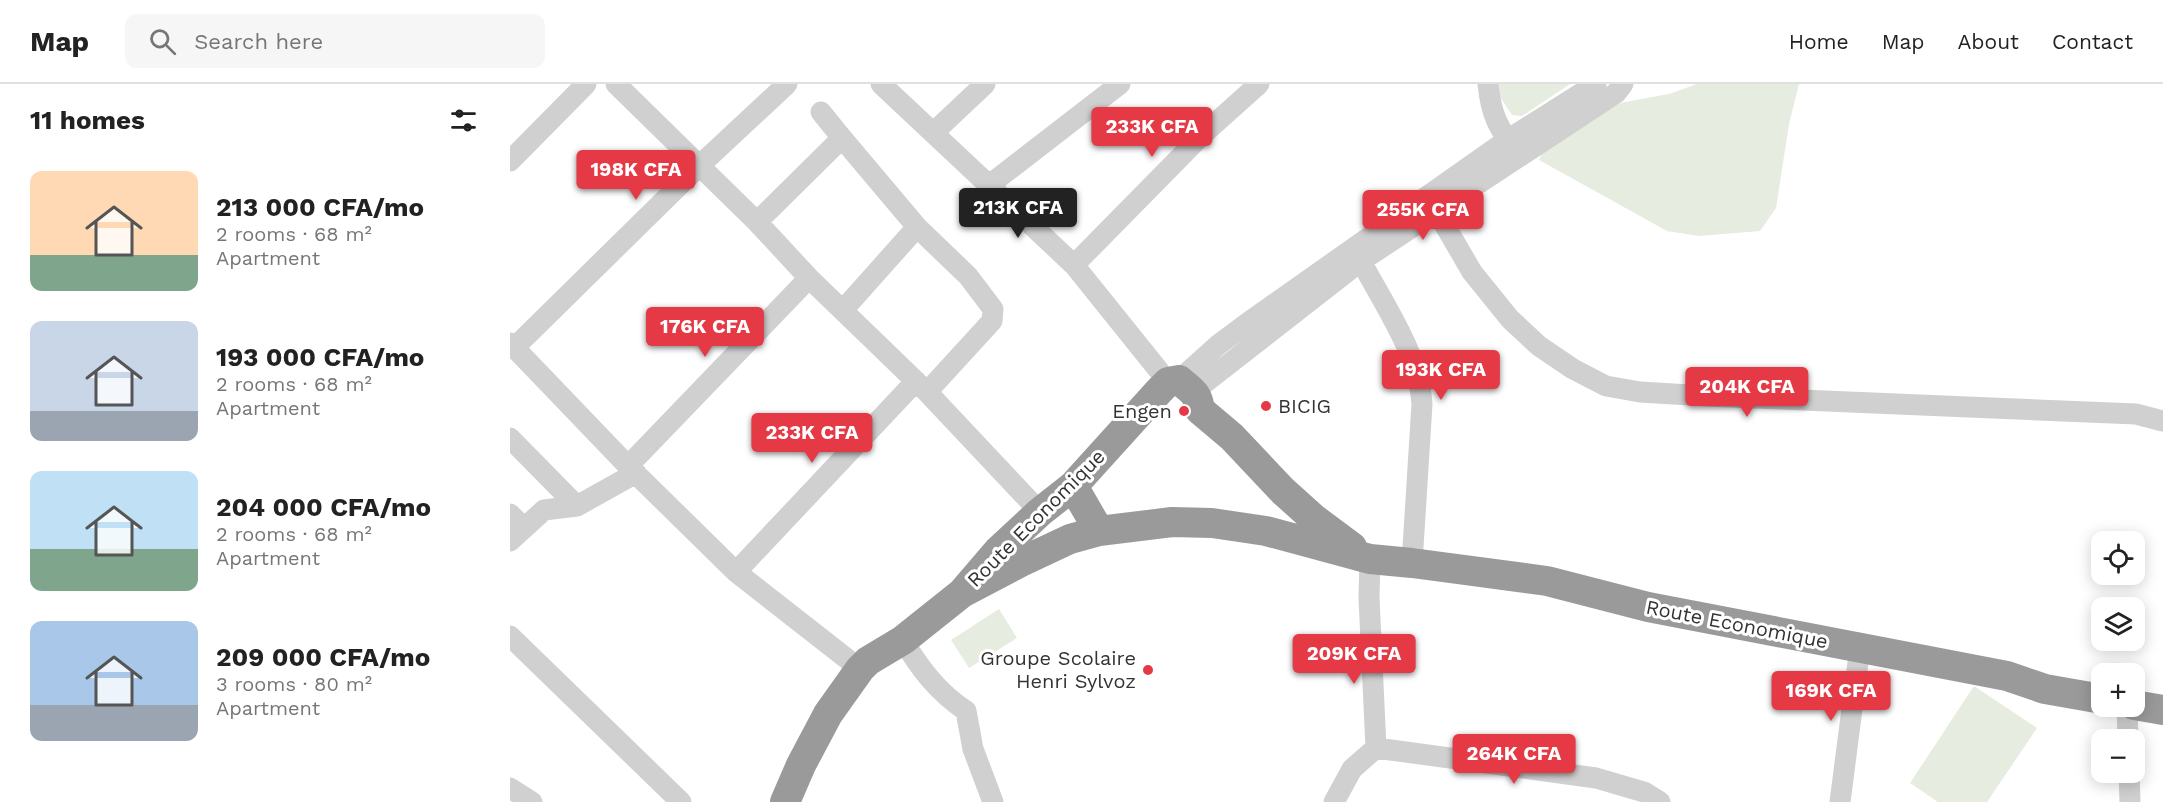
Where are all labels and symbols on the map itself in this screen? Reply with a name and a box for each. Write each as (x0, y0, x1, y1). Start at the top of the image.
pin: 233K CFA (1090, 107, 1214, 158)
pin: 198K CFA (574, 150, 698, 201)
pin: 213K CFA (956, 188, 1080, 239)
pin: 255K CFA (1361, 190, 1485, 241)
pin: 176K CFA (643, 307, 767, 358)
pin: 193K CFA (1379, 350, 1503, 401)
pin: 204K CFA (1685, 367, 1809, 418)
place label: BICIG (1278, 394, 1331, 418)
place label: Engen (1112, 399, 1172, 423)
marker: BICIG (1259, 399, 1273, 413)
marker: Engen (1177, 404, 1191, 418)
pin: 233K CFA (750, 413, 874, 464)
street label: Route Economique (962, 444, 1110, 592)
street label: Route Economique (1644, 595, 1830, 653)
pin: 209K CFA (1292, 634, 1416, 685)
place label: Groupe Scolaire Henri Sylvoz (980, 646, 1136, 693)
marker: Groupe Scolaire Henri Sylvoz (1141, 663, 1155, 677)
pin: 169K CFA (1769, 671, 1893, 722)
pin: 264K CFA (1452, 734, 1576, 785)

